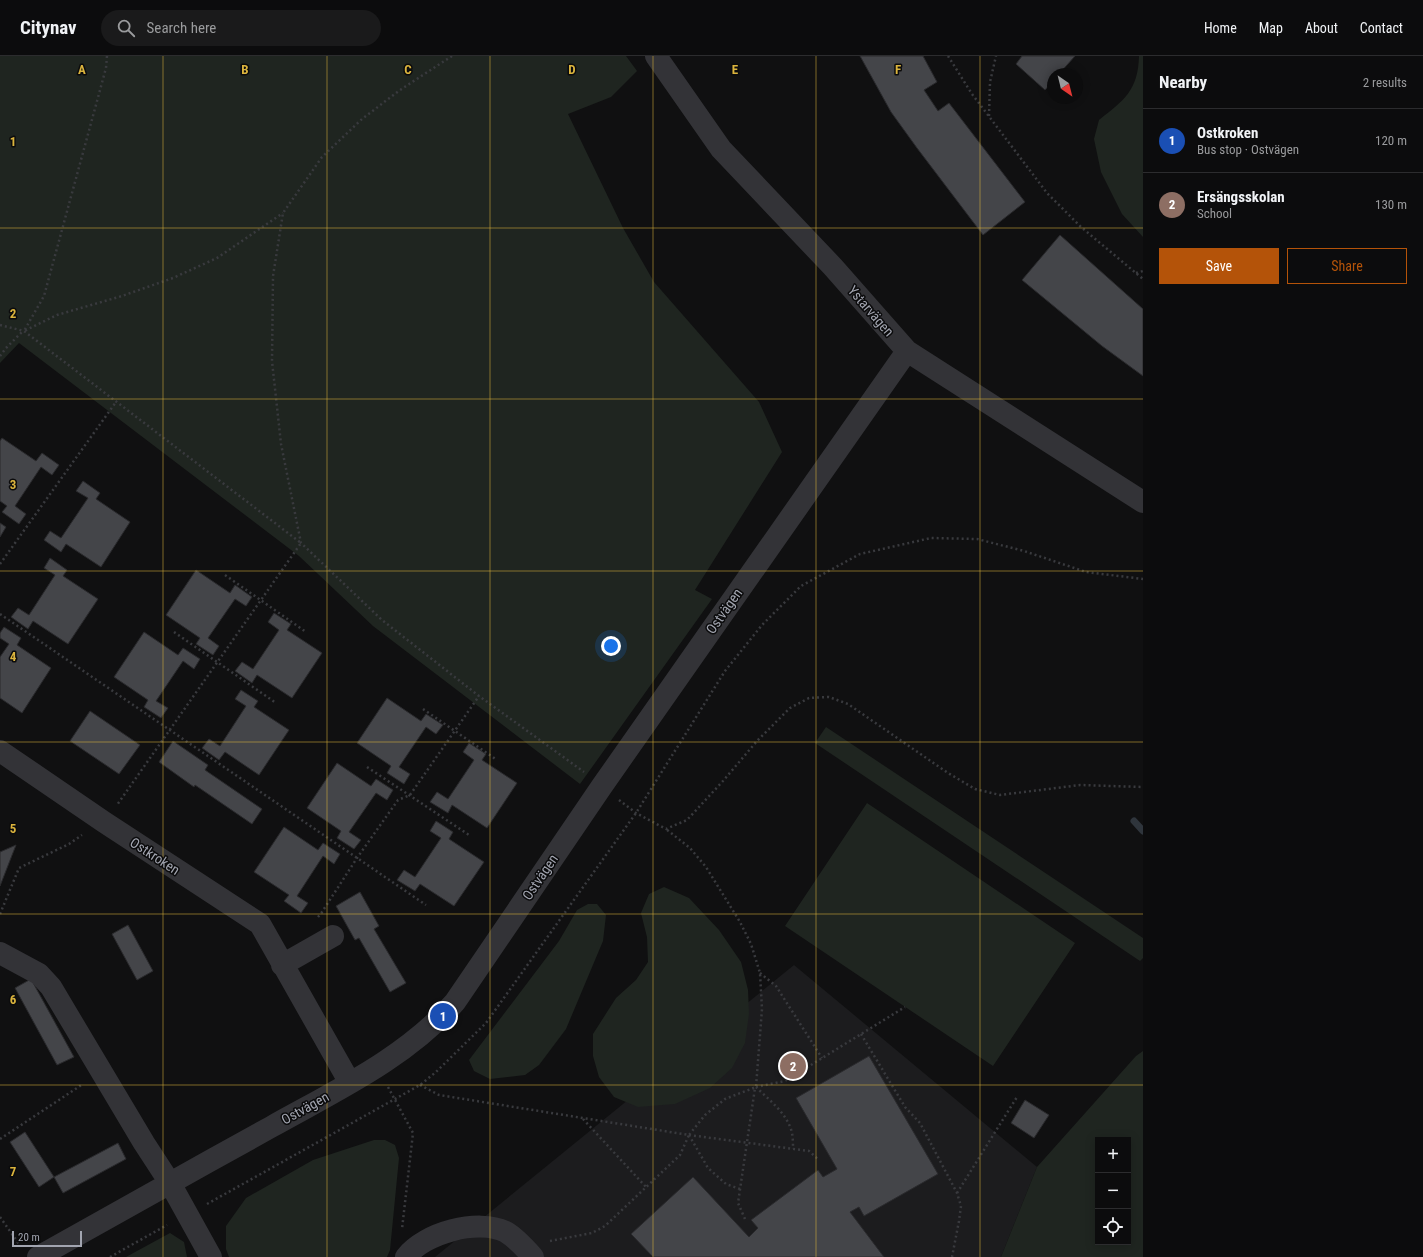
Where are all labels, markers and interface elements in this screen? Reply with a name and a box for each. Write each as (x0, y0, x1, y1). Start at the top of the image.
search box (101, 10, 381, 46)
text: Citynav (20, 16, 77, 39)
icon: search (115, 17, 137, 39)
text: Search here (147, 19, 216, 37)
text: Home (1204, 20, 1237, 36)
text: Map (1259, 20, 1283, 36)
text: About (1305, 20, 1338, 36)
text: Contact (1360, 20, 1403, 36)
text: A (78, 62, 86, 77)
text: B (241, 62, 249, 77)
text: C (404, 62, 412, 77)
text: D (568, 62, 576, 77)
text: E (732, 62, 739, 77)
text: F (895, 62, 901, 77)
north arrow (1047, 68, 1083, 104)
text: Nearby (1159, 72, 1207, 92)
text: 2 results (1363, 75, 1407, 90)
text: Ostkroken (1197, 124, 1258, 142)
text: 1 (1169, 133, 1175, 148)
text: 120 m (1375, 133, 1407, 148)
text: 1 (10, 134, 16, 149)
text: Bus stop · Ostvägen (1197, 142, 1299, 157)
text: Ersängsskolan (1197, 188, 1285, 206)
text: 2 (1169, 197, 1175, 212)
text: 130 m (1375, 197, 1407, 212)
text: School (1197, 206, 1232, 221)
button: Save (1159, 248, 1279, 284)
button: Share (1287, 248, 1407, 284)
street label: Ystarvägen (845, 283, 897, 339)
text: 2 (10, 306, 17, 321)
text: 3 (10, 477, 16, 492)
street label: Ostvägen (703, 585, 745, 637)
your location (601, 636, 621, 656)
text: 4 (10, 649, 17, 664)
text: 5 (10, 821, 17, 836)
street label: Ostkroken (127, 834, 183, 878)
street label: Ostvägen (519, 851, 561, 903)
text: 6 (10, 992, 17, 1007)
pin: 1 (430, 1001, 456, 1031)
pin: 2 (780, 1051, 806, 1081)
street label: Ostvägen (278, 1088, 332, 1128)
map controls (1095, 1137, 1131, 1245)
button: + (1095, 1137, 1131, 1173)
text: 7 (10, 1164, 17, 1179)
button: − (1095, 1173, 1131, 1209)
button: locate (1095, 1209, 1131, 1245)
scale bar (12, 1229, 82, 1248)
text: 20 m (18, 1231, 40, 1244)

